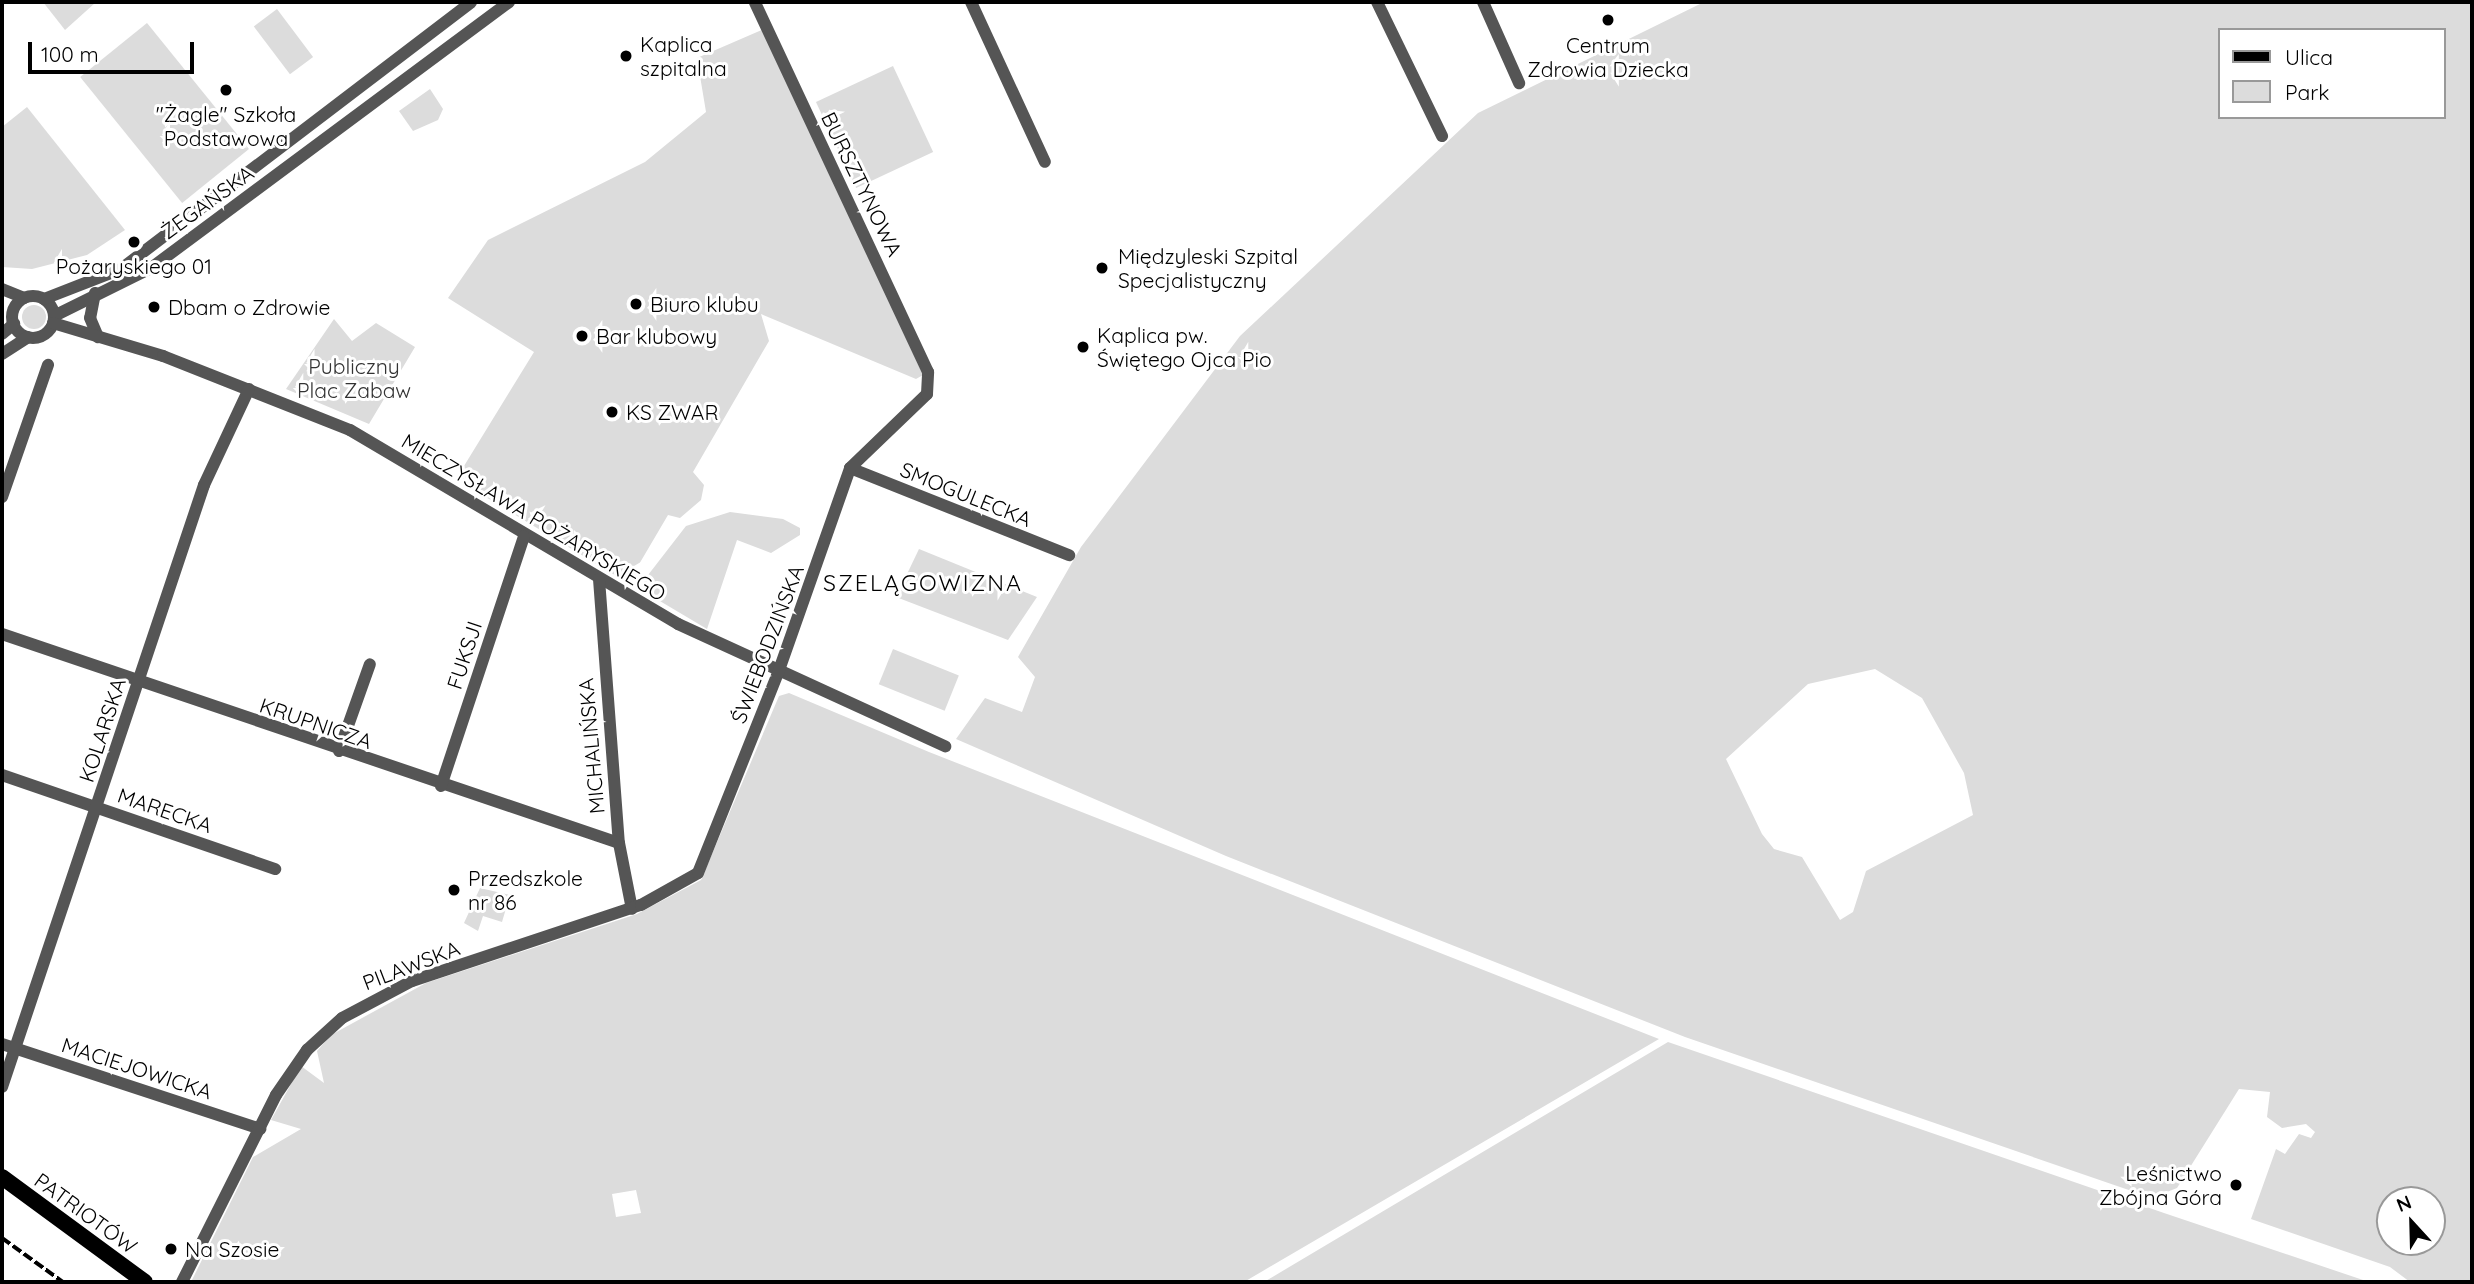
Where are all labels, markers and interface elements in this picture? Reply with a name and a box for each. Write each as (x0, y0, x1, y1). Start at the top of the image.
marker: Centrum Zdrowia Dziecka (1598, 10, 1618, 30)
scale bar (32, 28, 198, 72)
legend (2218, 28, 2446, 119)
place label: Kaplica szpitalna (640, 31, 727, 81)
place label: Centrum Zdrowia Dziecka (1527, 32, 1689, 82)
text: 100 m (41, 41, 99, 67)
text: Ulica (2285, 44, 2333, 70)
marker: Kaplica szpitalna (618, 48, 634, 64)
text: Park (2285, 79, 2329, 105)
marker: "Żagle" Szkoła Podstawowa (218, 82, 234, 98)
place label: "Żagle" Szkoła Podstawowa (156, 101, 296, 151)
street label: BURSZTYNOWA (816, 108, 908, 260)
street label: ŻEGAŃSKA (156, 160, 258, 244)
marker: Pożaryskiego 01 (126, 234, 142, 250)
place label: Międzyleski Szpital Specjalistyczny (1118, 243, 1298, 293)
place label: Pożaryskiego 01 (56, 253, 212, 279)
marker: Międzyleski Szpital Specjalistyczny (1092, 258, 1112, 278)
place label: Biuro klubu (650, 291, 759, 317)
place label: Dbam o Zdrowie (168, 294, 330, 320)
marker: Biuro klubu (628, 296, 644, 312)
marker: Dbam o Zdrowie (146, 299, 162, 315)
place label: Kaplica pw. Świętego Ojca Pio (1097, 322, 1272, 372)
place label: Bar klubowy (596, 323, 717, 349)
marker: Bar klubowy (574, 328, 590, 344)
marker: Kaplica pw. Świętego Ojca Pio (1075, 339, 1091, 355)
park label: Publiczny Plac Zabaw (297, 353, 411, 403)
place label: KS ZWAR (626, 399, 719, 425)
marker: KS ZWAR (604, 404, 620, 420)
street label: MIECZYSŁAWA POŻARYSKIEGO (397, 428, 671, 606)
street label: SMOGULECKA (897, 456, 1035, 532)
street label: ŚWIEBODZIŃSKA (725, 561, 809, 727)
district label: SZELĄGOWIZNA (825, 569, 1021, 597)
street label: FUKSJI (441, 618, 487, 692)
street label: KOLARSKA (73, 675, 131, 785)
street label: MICHALIŃSKA (573, 677, 609, 815)
street label: KRUPNICZA (257, 692, 375, 754)
street label: MARECKA (114, 782, 216, 838)
place label: Przedszkole nr 86 (468, 865, 583, 915)
marker: Przedszkole nr 86 (446, 882, 462, 898)
street label: PILAWSKA (359, 935, 463, 995)
street label: MACIEJOWICKA (59, 1032, 215, 1104)
place label: Leśnictwo Zbójna Góra (2099, 1160, 2222, 1210)
street label: PATRIOTÓW (30, 1167, 142, 1259)
marker: Leśnictwo Zbójna Góra (2228, 1177, 2244, 1193)
north arrow (2376, 1186, 2446, 1256)
text: N (2393, 1190, 2415, 1217)
place label: Na Szosie (185, 1236, 279, 1262)
marker: Na Szosie (163, 1241, 179, 1257)

